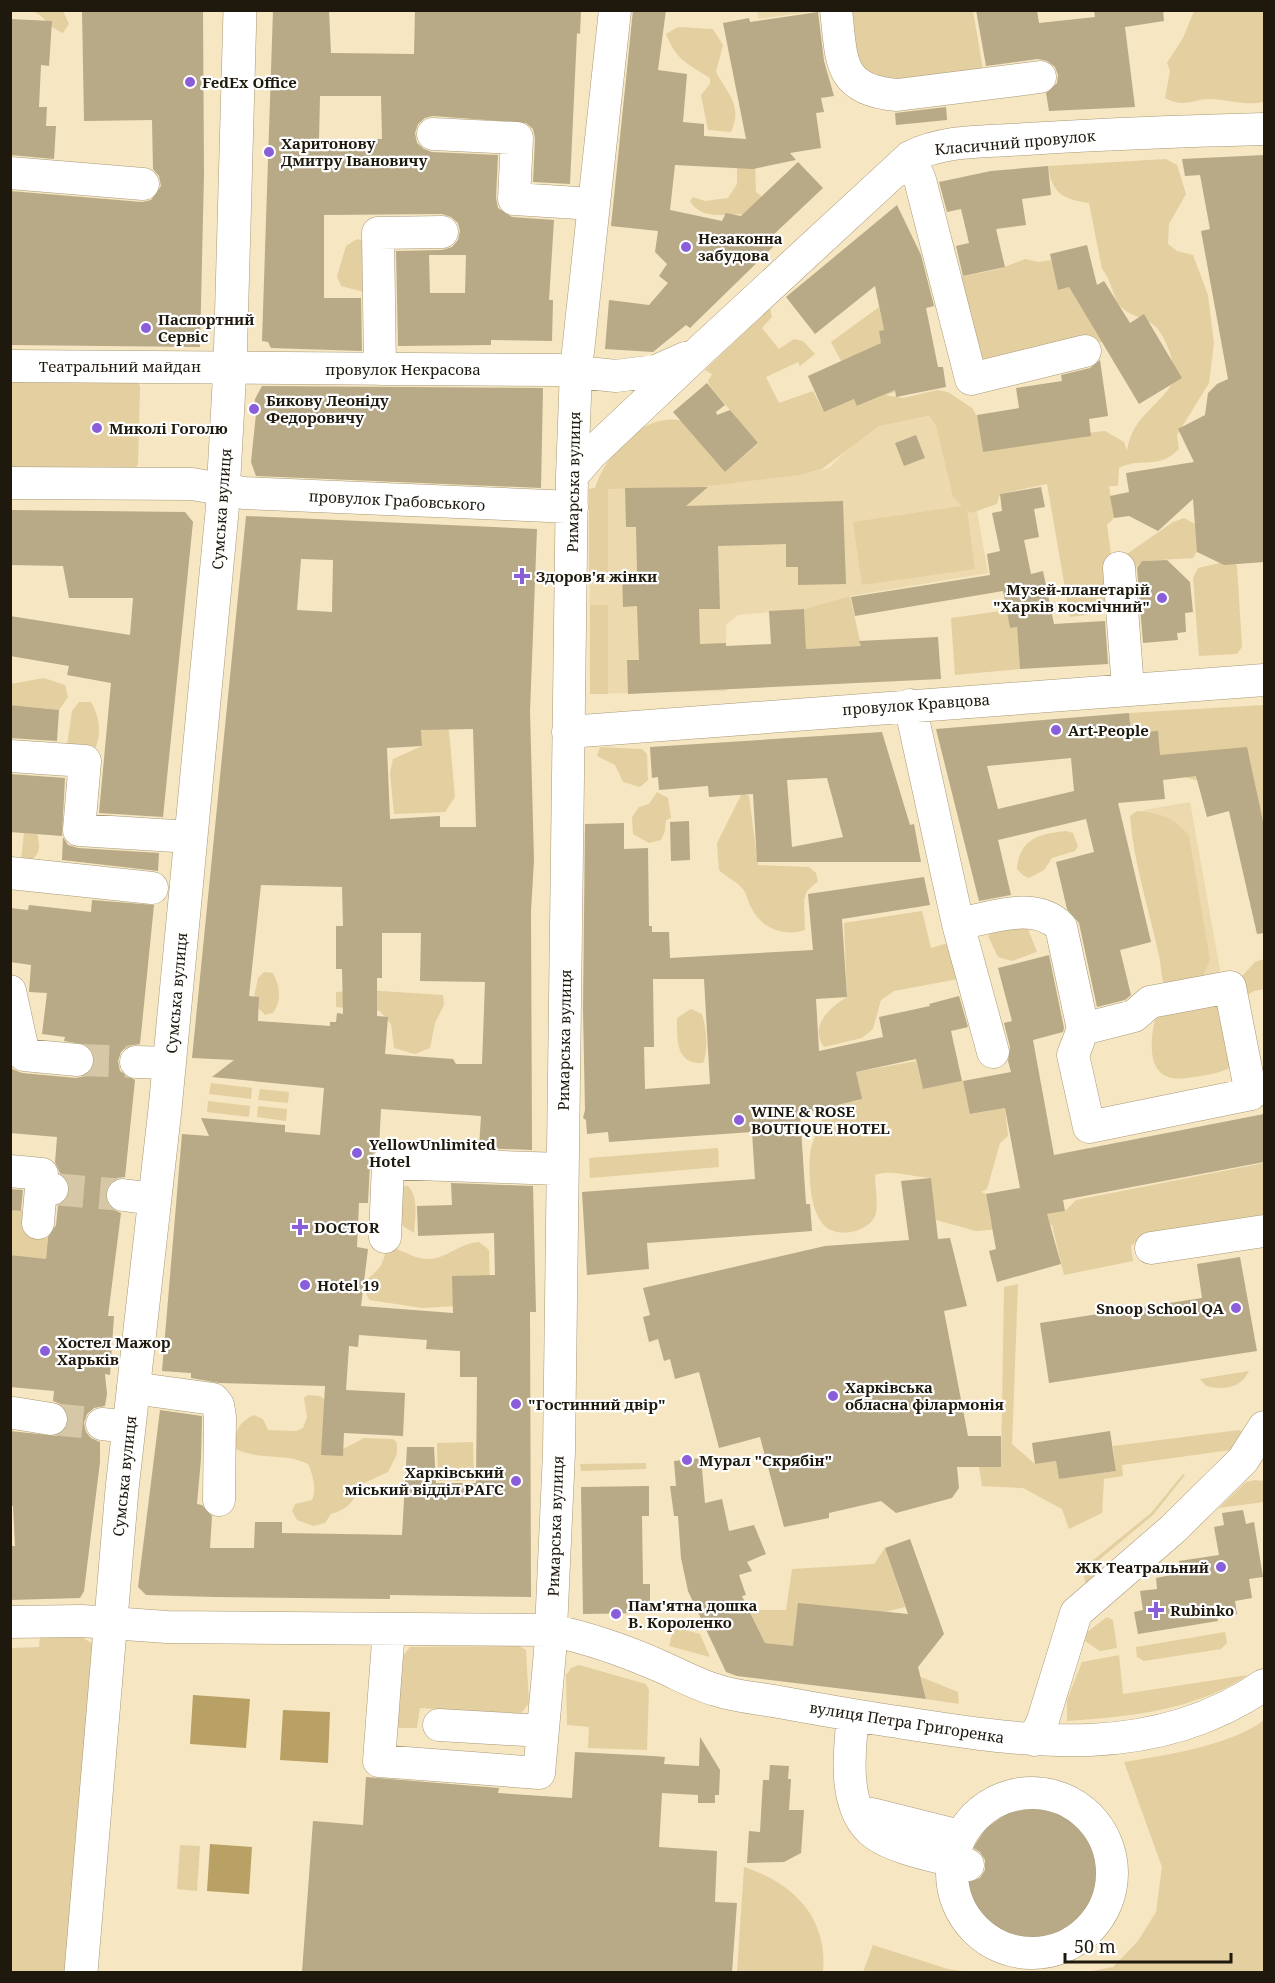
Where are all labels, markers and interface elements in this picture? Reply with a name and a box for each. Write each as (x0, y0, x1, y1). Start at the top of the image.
place label: FedEx Office (202, 72, 297, 92)
marker: FedEx Office (183, 75, 197, 89)
street label: Класичний провулок (934, 125, 1096, 159)
place label: Харитонову Дмитру Івановичу (281, 133, 428, 170)
marker: Харитонову Дмитру Івановичу (262, 145, 276, 159)
place label: Незаконна забудова (698, 228, 783, 265)
marker: Незаконна забудова (679, 240, 693, 254)
place label: Паспортний Сервіс (158, 309, 254, 346)
marker: Паспортний Сервіс (139, 321, 153, 335)
street label: Театральний майдан (39, 356, 201, 376)
street label: провулок Некрасова (325, 359, 481, 379)
place label: Бикову Леоніду Федоровичу (266, 390, 390, 427)
marker: Бикову Леоніду Федоровичу (247, 402, 261, 416)
street label: Римарська вулиця (562, 411, 584, 553)
place label: Миколі Гоголю (109, 418, 228, 438)
marker: Миколі Гоголю (90, 421, 104, 435)
street label: Сумська вулиця (207, 448, 235, 570)
street label: провулок Грабовського (308, 485, 486, 515)
place label: Здоров'я жінки (536, 566, 657, 586)
marker: Здоров'я жінки (513, 567, 531, 585)
place label: Музей-планетарій "Харків космічний" (993, 579, 1150, 616)
marker: Музей-планетарій "Харків космічний" (1155, 591, 1169, 605)
street label: провулок Кравцова (841, 689, 991, 719)
place label: Art-People (1068, 720, 1149, 740)
marker: Art-People (1049, 723, 1063, 737)
street label: Сумська вулиця (161, 932, 191, 1054)
street label: Римарська вулиця (553, 969, 575, 1111)
place label: WINE & ROSE BOUTIQUE HOTEL (751, 1101, 890, 1138)
marker: WINE & ROSE BOUTIQUE HOTEL (732, 1113, 746, 1127)
place label: YellowUnlimited Hotel (369, 1134, 496, 1171)
marker: YellowUnlimited Hotel (350, 1146, 364, 1160)
place label: DOCTOR (314, 1217, 380, 1237)
marker: DOCTOR (291, 1218, 309, 1236)
place label: Hotel 19 (317, 1275, 379, 1295)
marker: Hotel 19 (298, 1278, 312, 1292)
place label: Snoop School QA (1096, 1298, 1225, 1318)
marker: Snoop School QA (1229, 1301, 1243, 1315)
place label: Хостел Мажор Харьків (57, 1332, 171, 1369)
marker: Хостел Мажор Харьків (38, 1344, 52, 1358)
place label: Харківська обласна філармонія (845, 1377, 1004, 1414)
marker: Харківська обласна філармонія (826, 1389, 840, 1403)
place label: "Гостинний двір" (528, 1394, 666, 1414)
marker: "Гостинний двір" (509, 1397, 523, 1411)
street label: Сумська вулиця (108, 1415, 140, 1537)
place label: Мурал "Скрябiн" (699, 1450, 832, 1470)
marker: Мурал "Скрябiн" (680, 1453, 694, 1467)
street label: Римарська вулиця (543, 1455, 567, 1597)
place label: Харківський міський відділ РАГС (345, 1462, 504, 1499)
marker: Харківський міський відділ РАГС (509, 1474, 523, 1488)
place label: ЖК Театральний (1076, 1557, 1209, 1577)
marker: ЖК Театральний (1214, 1560, 1228, 1574)
place label: Пам'ятна дошка В. Короленко (628, 1595, 757, 1632)
place label: Rubinko (1170, 1600, 1234, 1620)
marker: Rubinko (1147, 1601, 1165, 1619)
marker: Пам'ятна дошка В. Короленко (609, 1607, 623, 1621)
street label: вулиця Петра Григоренка (808, 1697, 1006, 1747)
scale bar (1065, 1926, 1232, 1964)
text: 50 m (1074, 1934, 1116, 1958)

